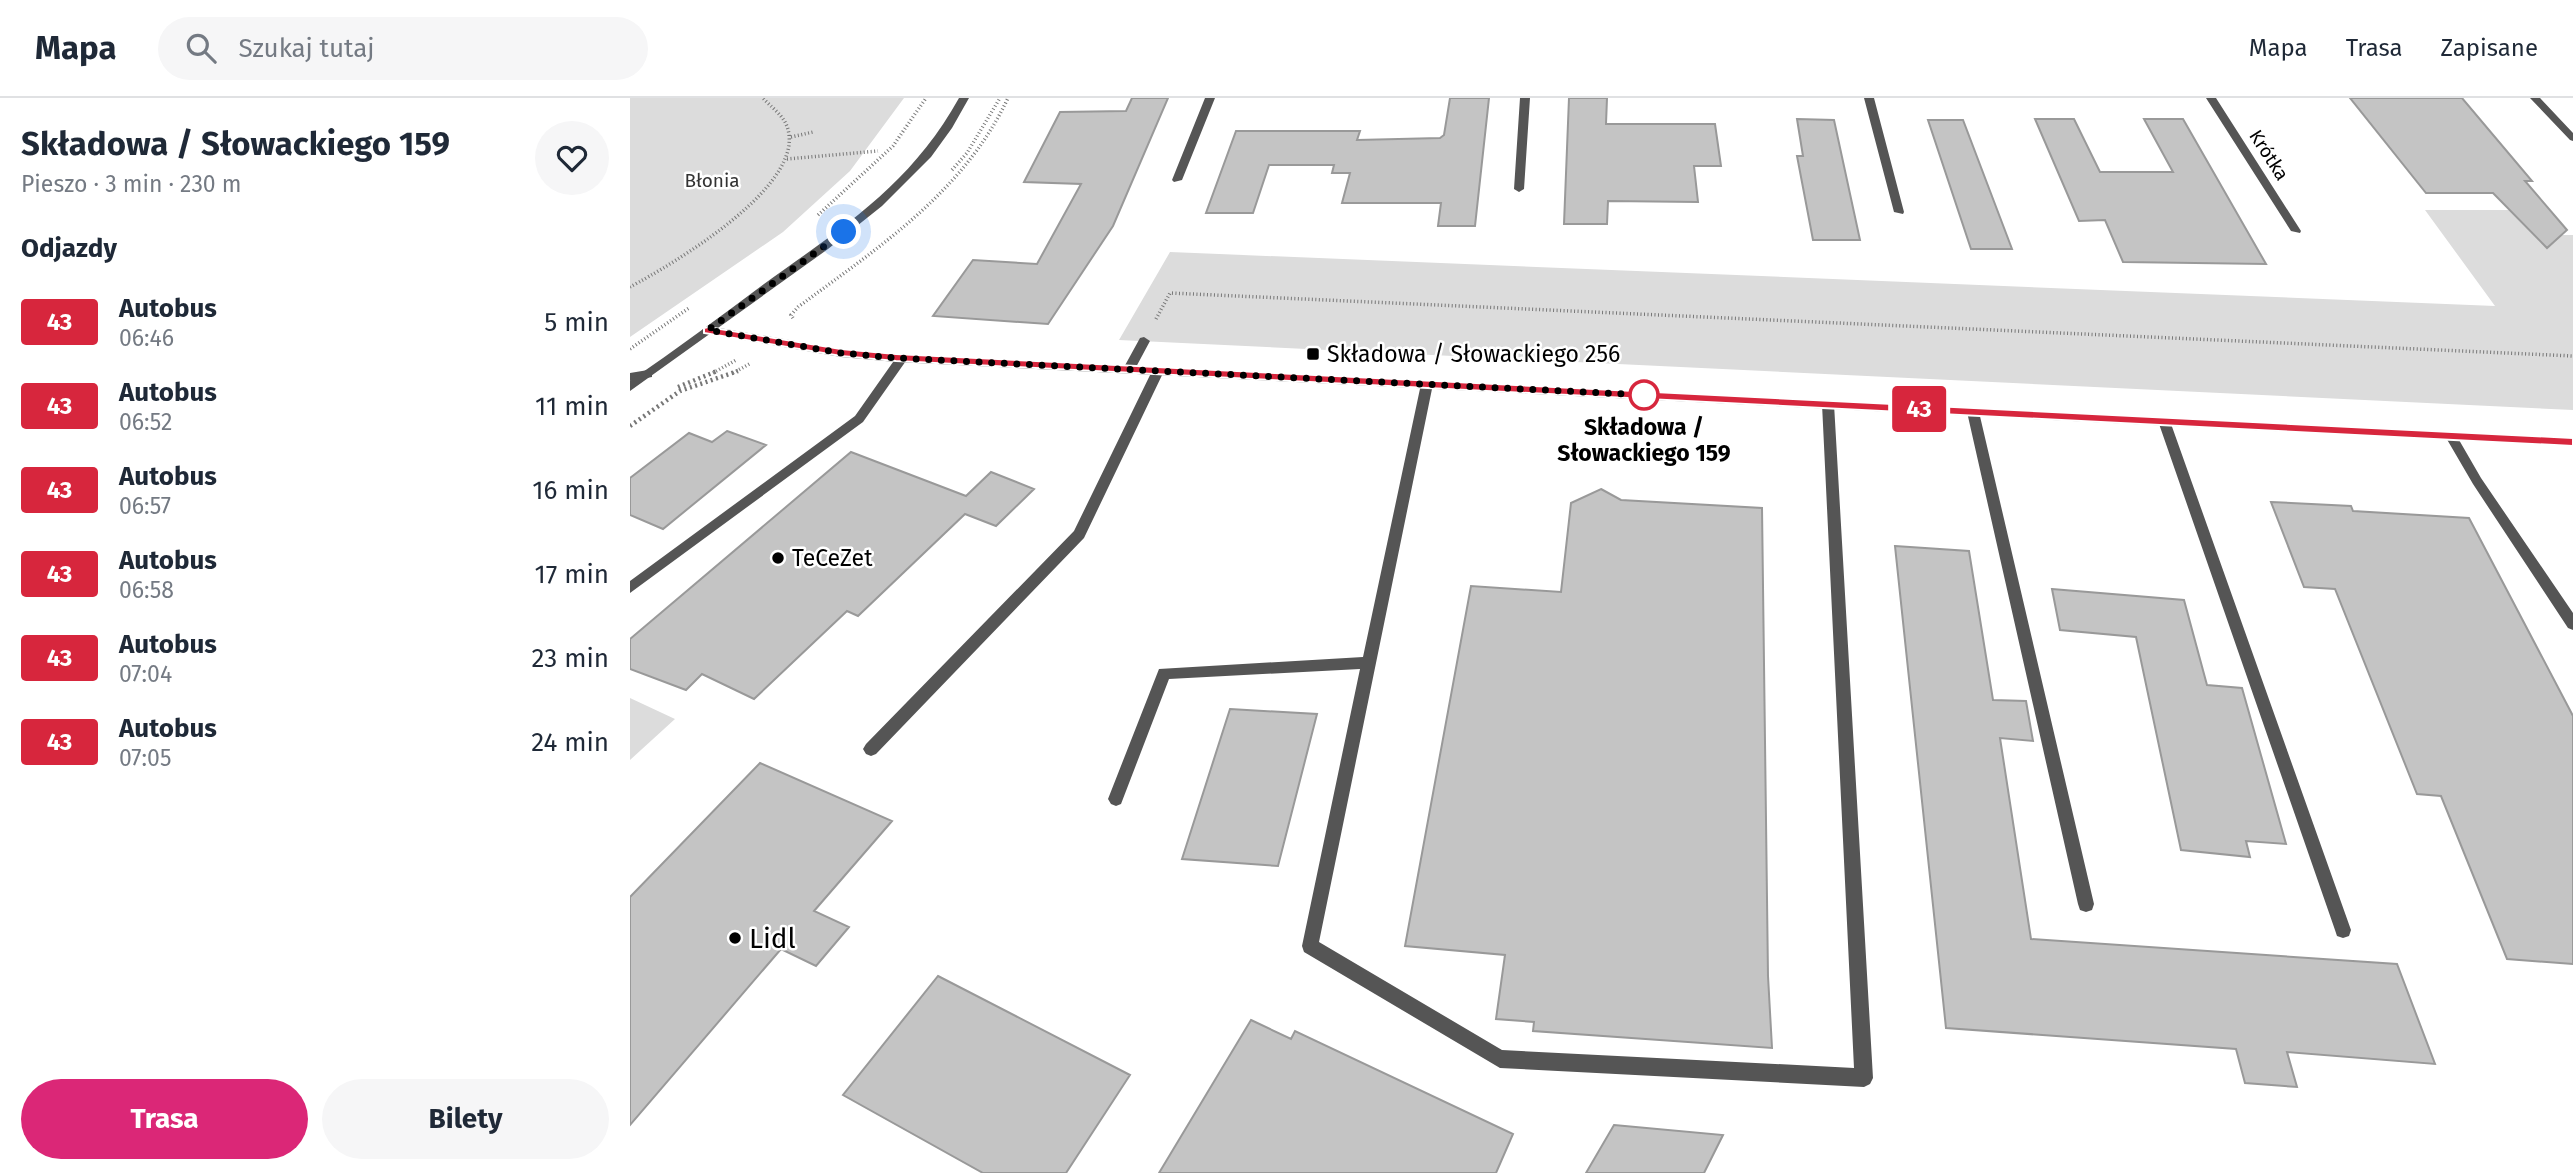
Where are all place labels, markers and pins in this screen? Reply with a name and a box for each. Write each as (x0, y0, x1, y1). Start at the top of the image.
place label: Składowa / Słowackiego 256 (1327, 340, 1620, 368)
marker: Składowa / Słowackiego 256 (1305, 346, 1321, 362)
marker: Składowa / Słowackiego 159 (1629, 380, 1659, 410)
place label: Składowa / Słowackiego 159 (1557, 413, 1731, 467)
place label: TeCeZet (792, 544, 873, 572)
marker: TeCeZet (770, 550, 786, 566)
place label: Lidl (749, 922, 796, 955)
marker: Lidl (727, 930, 743, 946)

